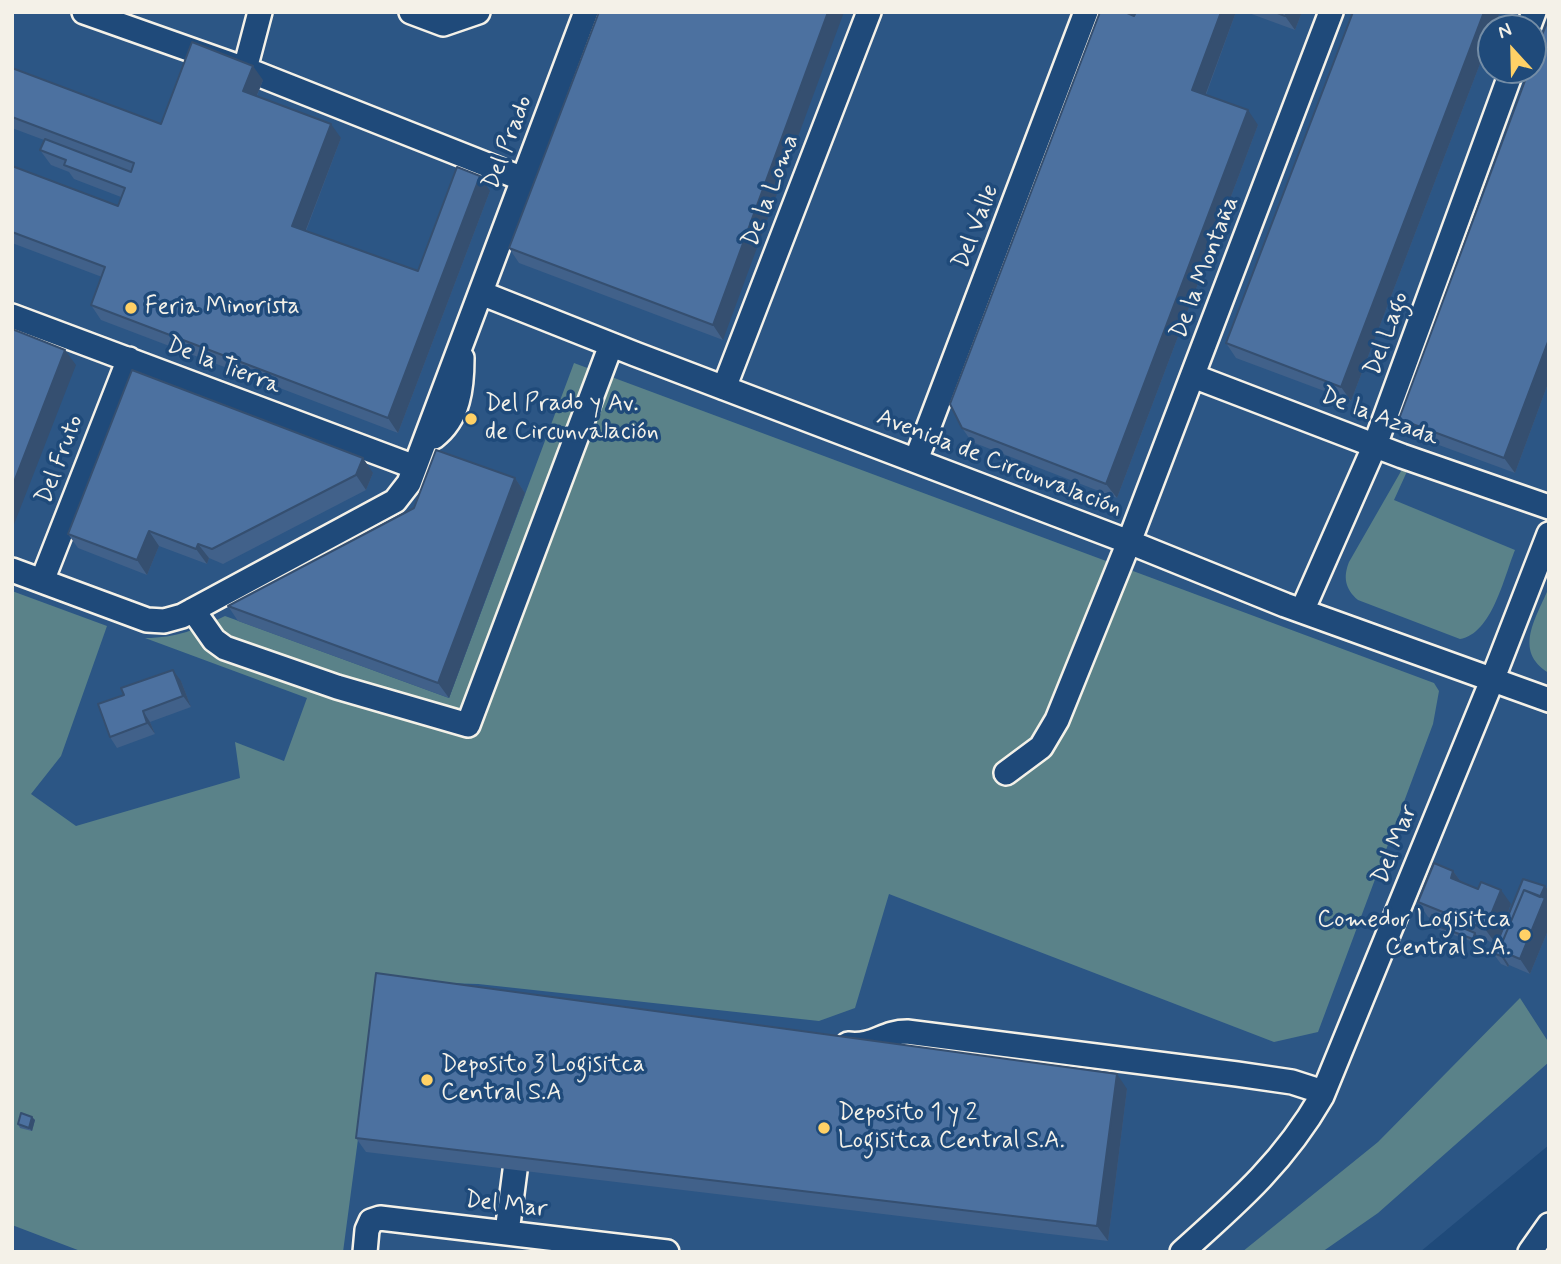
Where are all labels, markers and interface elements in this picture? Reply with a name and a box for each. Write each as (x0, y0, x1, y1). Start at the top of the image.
north arrow (1477, 14, 1547, 84)
text: N (1494, 17, 1515, 45)
street label: Del Prado (478, 92, 540, 194)
street label: De la Loma (737, 131, 807, 251)
street label: Del Valle (948, 181, 1006, 273)
street label: De la Montaña (1166, 193, 1246, 343)
street label: Del Lago (1360, 288, 1416, 380)
place label: Feria Minorista (145, 294, 300, 322)
marker: Feria Minorista (123, 300, 139, 316)
street label: De la Tierra (162, 332, 284, 402)
street label: De la Azada (1316, 382, 1442, 454)
place label: Del Prado y Av. de Circunvalación (485, 391, 659, 447)
street label: Avenida de Circunvalación (872, 404, 1126, 524)
marker: Del Prado y Av. de Circunvalación (463, 411, 479, 427)
street label: Del Fruto (31, 412, 91, 508)
street label: Del Mar (1367, 801, 1425, 889)
place label: Comedor Logisitca Central S.A. (1317, 907, 1511, 963)
marker: Comedor Logisitca Central S.A. (1517, 927, 1533, 943)
place label: Deposito 3 Logisitca Central S.A (441, 1052, 645, 1108)
marker: Deposito 3 Logisitca Central S.A (419, 1072, 435, 1088)
place label: Deposito 1 y 2 Logisitca Central S.A. (838, 1100, 1065, 1156)
marker: Deposito 1 y 2 Logisitca Central S.A. (816, 1120, 832, 1136)
street label: Del Mar (463, 1187, 549, 1225)

